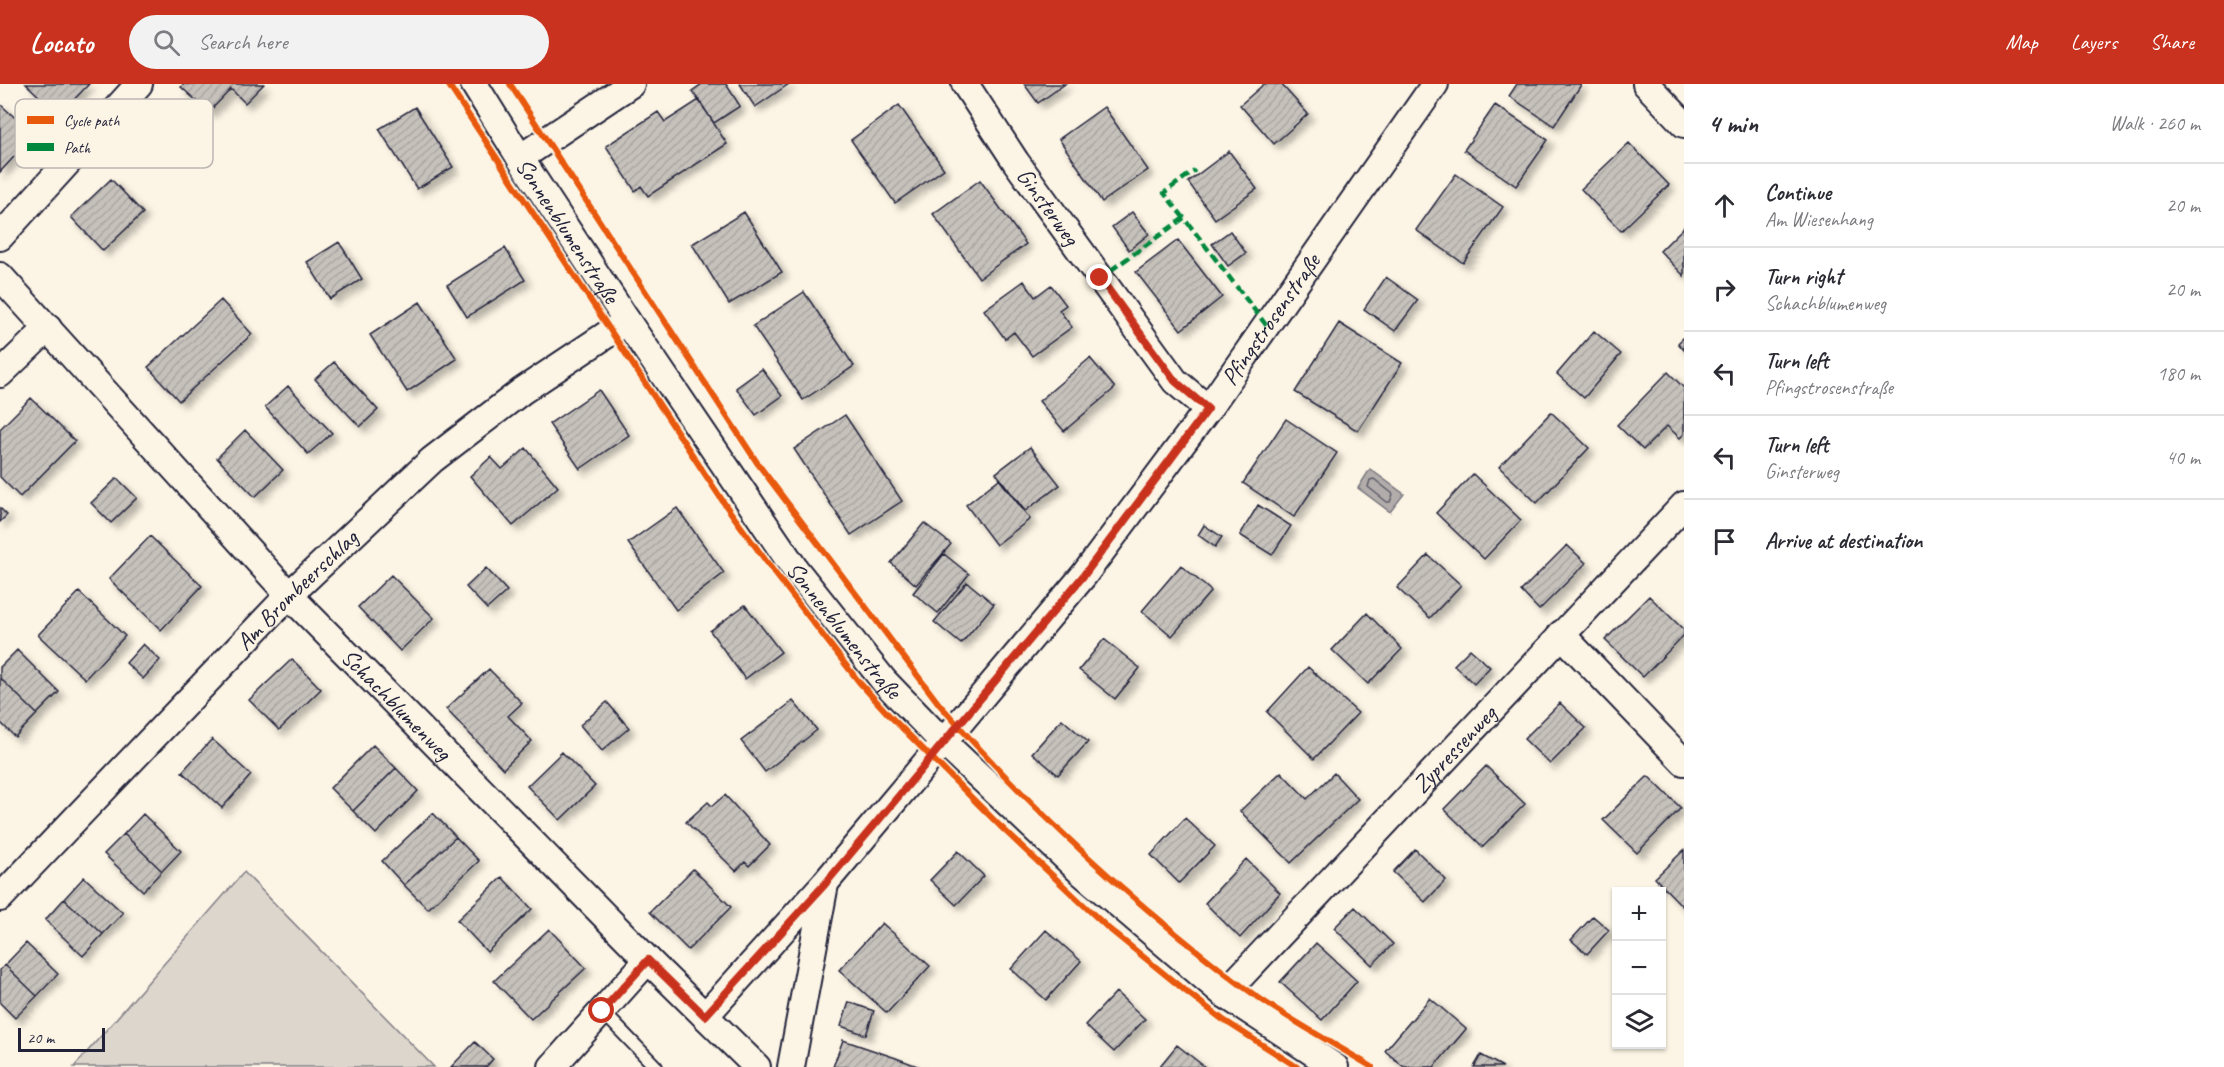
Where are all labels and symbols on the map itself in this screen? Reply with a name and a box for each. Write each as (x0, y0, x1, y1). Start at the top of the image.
legend (15, 99, 213, 168)
text: Cycle path (64, 111, 120, 131)
text: Path (64, 138, 91, 158)
street label: Sonnenblumenstraße (509, 152, 627, 311)
street label: Ginsterweg (1010, 162, 1087, 252)
street label: Pfingstrosenstraße (1214, 246, 1328, 391)
route end (1086, 264, 1112, 290)
street label: Am Brombeerschlag (229, 522, 365, 656)
street label: Sonnenblumenstraße (780, 555, 910, 707)
street label: Schachblumenweg (335, 642, 459, 768)
street label: Zypressenweg (1406, 697, 1504, 799)
route start (588, 997, 614, 1023)
scale bar (18, 1025, 105, 1052)

